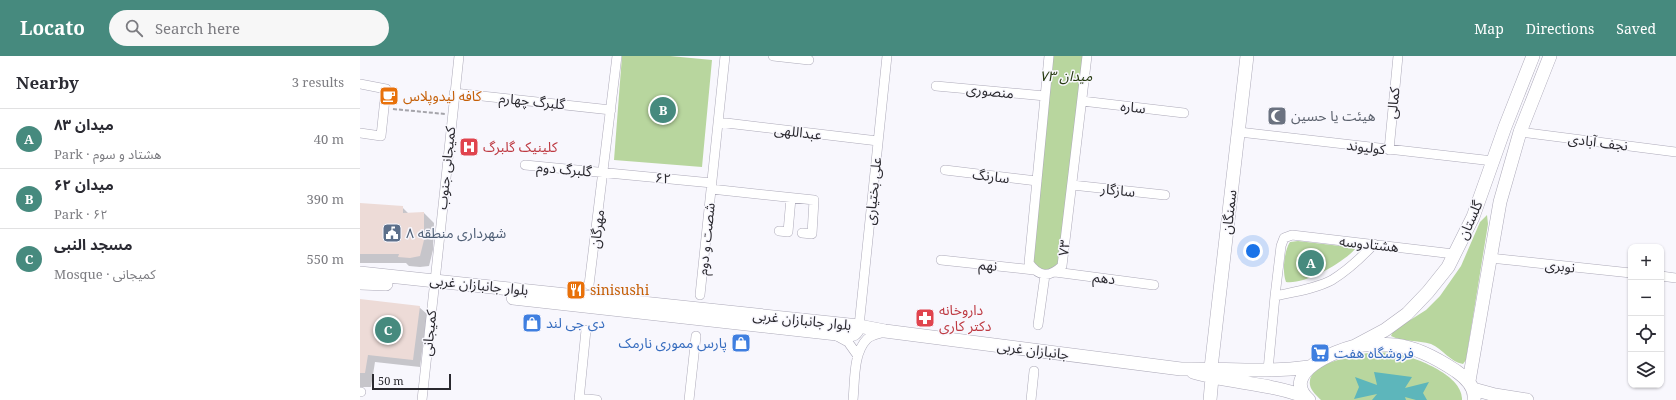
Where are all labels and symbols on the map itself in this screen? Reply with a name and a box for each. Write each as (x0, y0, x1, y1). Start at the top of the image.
park label: میدان ۷۳ (1040, 66, 1093, 85)
street label: منصوری (965, 79, 1015, 102)
cafe icon: کافه لیدوپلاس (378, 85, 400, 107)
place label: کافه لیدوپلاس (403, 86, 482, 106)
street label: کمالی (1381, 86, 1404, 120)
street label: گلبرگ چهارم (498, 88, 566, 115)
pin: B (650, 95, 676, 125)
street label: ساره (1119, 96, 1147, 117)
mosque icon: هیئت یا حسین (1266, 105, 1288, 127)
place label: هیئت یا حسین (1291, 106, 1376, 125)
street label: عبداللهی (773, 119, 823, 144)
street label: کمیجانی جنوب (432, 125, 459, 210)
street label: نجف آبادی (1567, 128, 1629, 155)
street label: کولیوند (1346, 135, 1387, 158)
hospital icon: کلینیک گلبرگ (458, 136, 480, 158)
place label: کلینیک گلبرگ (483, 137, 558, 156)
street label: علی بختیاری (859, 156, 886, 226)
street label: گلبرگ دوم (535, 157, 593, 182)
street label: سارنگ (971, 164, 1011, 187)
street label: ۶۲ (654, 167, 672, 188)
street label: سازگار (1099, 178, 1136, 201)
street label: سمنگان (1216, 189, 1241, 235)
street label: گلستان (1453, 197, 1487, 242)
street label: شصت و دوم (692, 202, 721, 276)
street label: مهرگان (585, 208, 608, 249)
public building icon: شهرداری منطقه ۸ (381, 222, 403, 244)
place label: شهرداری منطقه ۸ (406, 223, 506, 242)
street label: هشتادوسه (1338, 231, 1400, 256)
street label: ۷۳ (1053, 239, 1074, 257)
your location (1243, 241, 1263, 261)
pin: A (1298, 248, 1324, 278)
street label: نهم (978, 254, 999, 277)
street label: نوبری (1544, 254, 1576, 277)
street label: دهم (1091, 267, 1117, 290)
street label: بلوار جانبازان غربی (429, 270, 530, 299)
restaurant icon: sinisushi (565, 279, 587, 301)
place label: sinisushi (590, 280, 650, 299)
place label: داروخانه دکتر کاری (939, 300, 992, 335)
street label: بلوار جانبازان غربی (752, 305, 853, 334)
pharmacy icon: داروخانه دکتر کاری (914, 307, 936, 329)
street label: کمیجانی (417, 309, 440, 357)
shop icon: دی جی لند (521, 312, 543, 334)
place label: دی جی لند (546, 313, 605, 332)
pin: C (375, 315, 401, 345)
shop icon: پارس مموری نارمک (730, 332, 752, 354)
place label: پارس مموری نارمک (619, 333, 727, 353)
street label: جانبازان غربی (996, 336, 1070, 363)
supermarket icon: فروشگاه هفت (1309, 342, 1331, 364)
place label: فروشگاه هفت (1334, 343, 1414, 362)
scale bar (372, 372, 451, 391)

